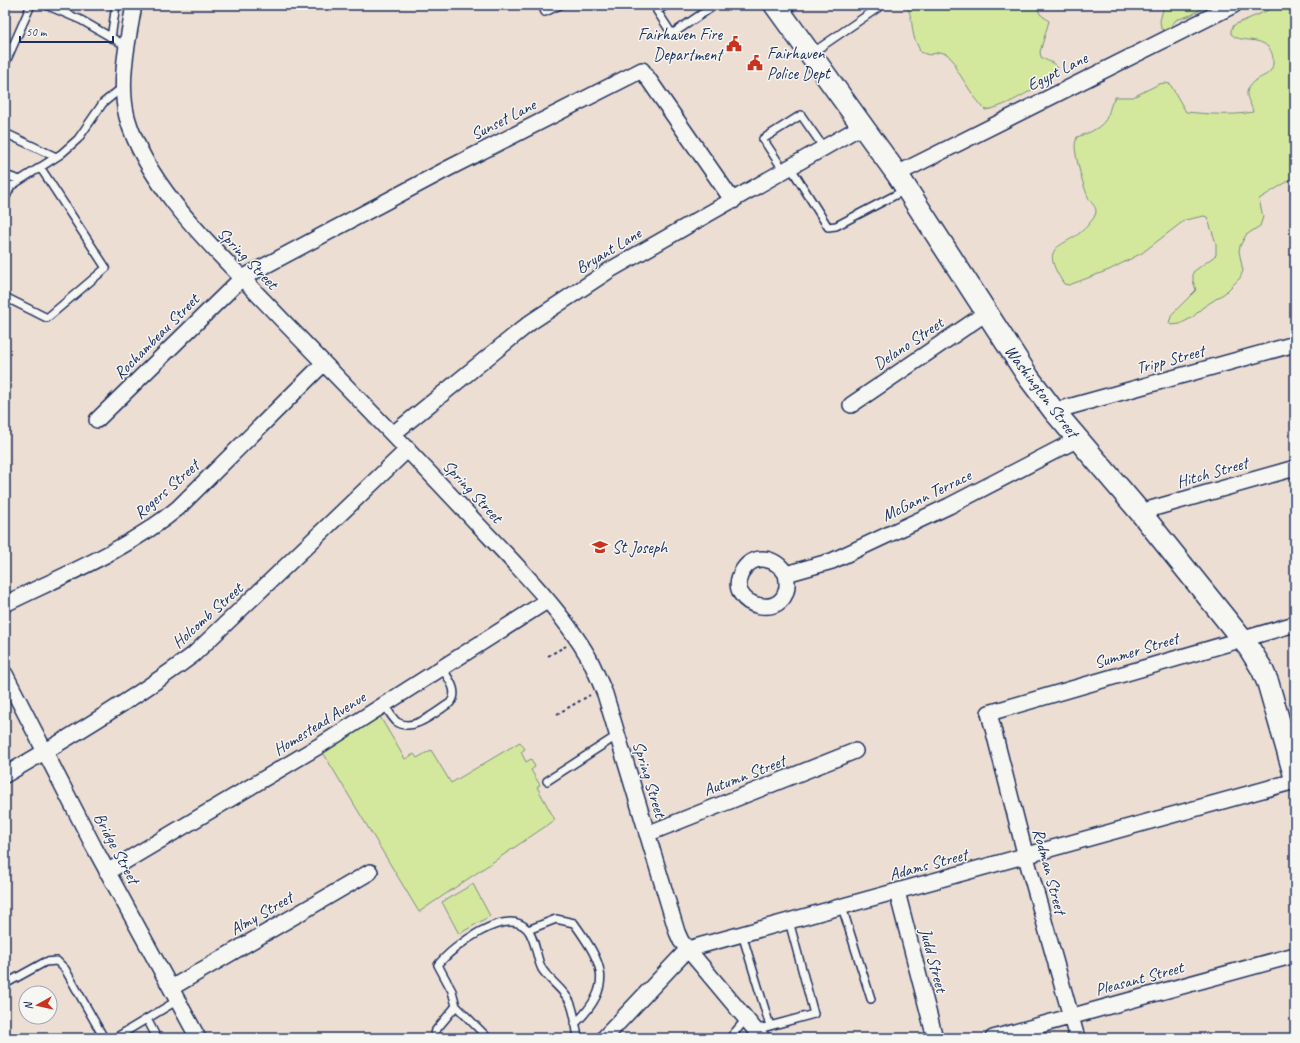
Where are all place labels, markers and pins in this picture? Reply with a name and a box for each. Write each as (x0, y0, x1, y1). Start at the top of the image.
place label: Fairhaven Fire Department (638, 24, 724, 65)
public building icon: Fairhaven Fire Department (725, 35, 743, 53)
place label: Fairhaven Police Dept (767, 43, 832, 84)
public building icon: Fairhaven Police Dept (746, 54, 764, 72)
place label: St Joseph (612, 537, 668, 558)
school or university icon: St Joseph (591, 538, 609, 556)

